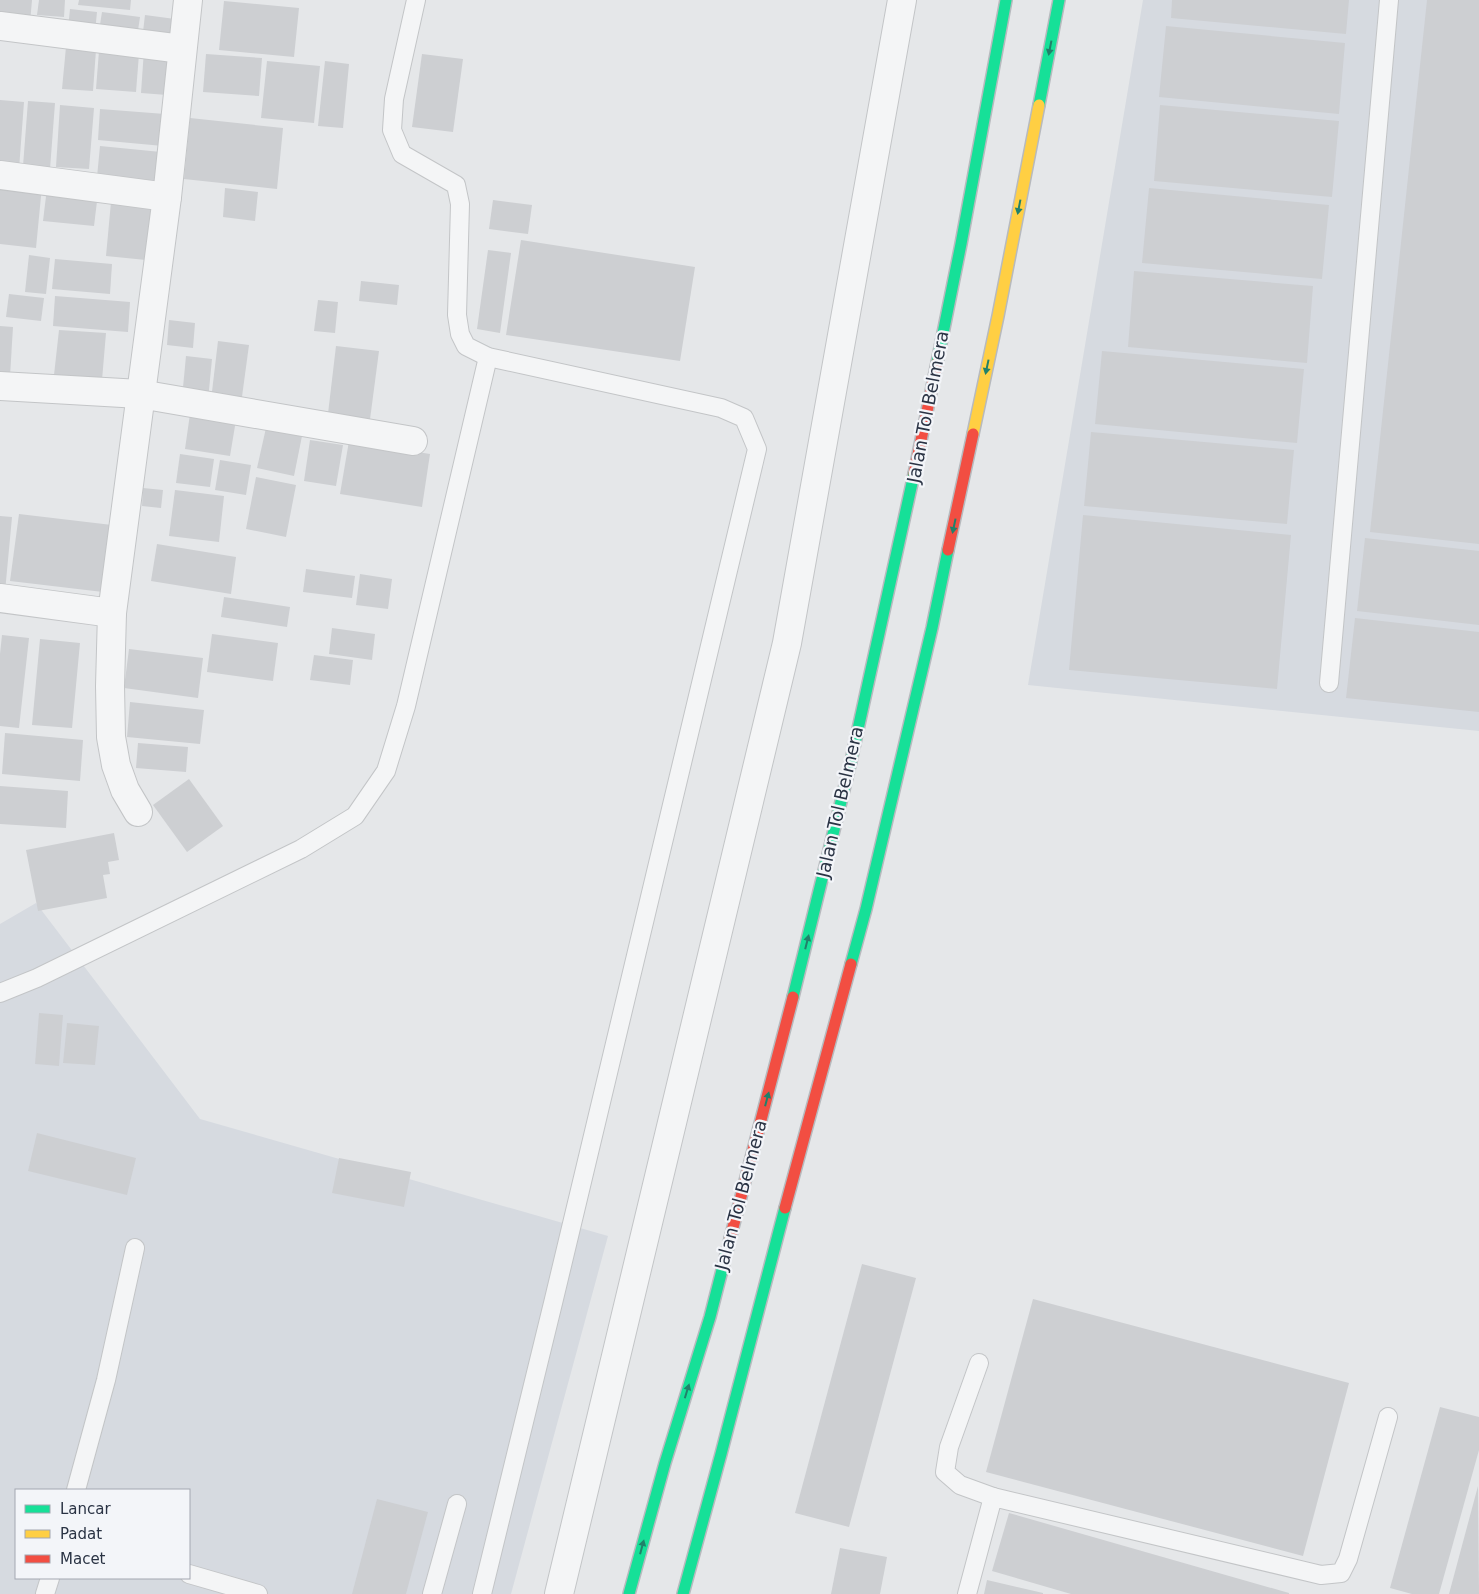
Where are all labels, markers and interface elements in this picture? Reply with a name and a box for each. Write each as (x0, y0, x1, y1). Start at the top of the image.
one-way arrow (1045, 40, 1053, 56)
one-way arrow (1014, 200, 1022, 216)
street label: Jalan Tol Belmera (902, 329, 953, 486)
one-way arrow (983, 359, 991, 375)
one-way arrow (950, 518, 958, 533)
street label: Jalan Tol Belmera (812, 724, 867, 881)
one-way arrow (803, 934, 811, 949)
one-way arrow (763, 1092, 771, 1107)
street label: Jalan Tol Belmera (710, 1117, 771, 1273)
one-way arrow (683, 1383, 691, 1398)
legend (15, 1489, 190, 1579)
text: Lancar (60, 1500, 111, 1518)
text: Padat (60, 1525, 102, 1543)
one-way arrow (638, 1539, 646, 1554)
text: Macet (60, 1550, 106, 1568)

